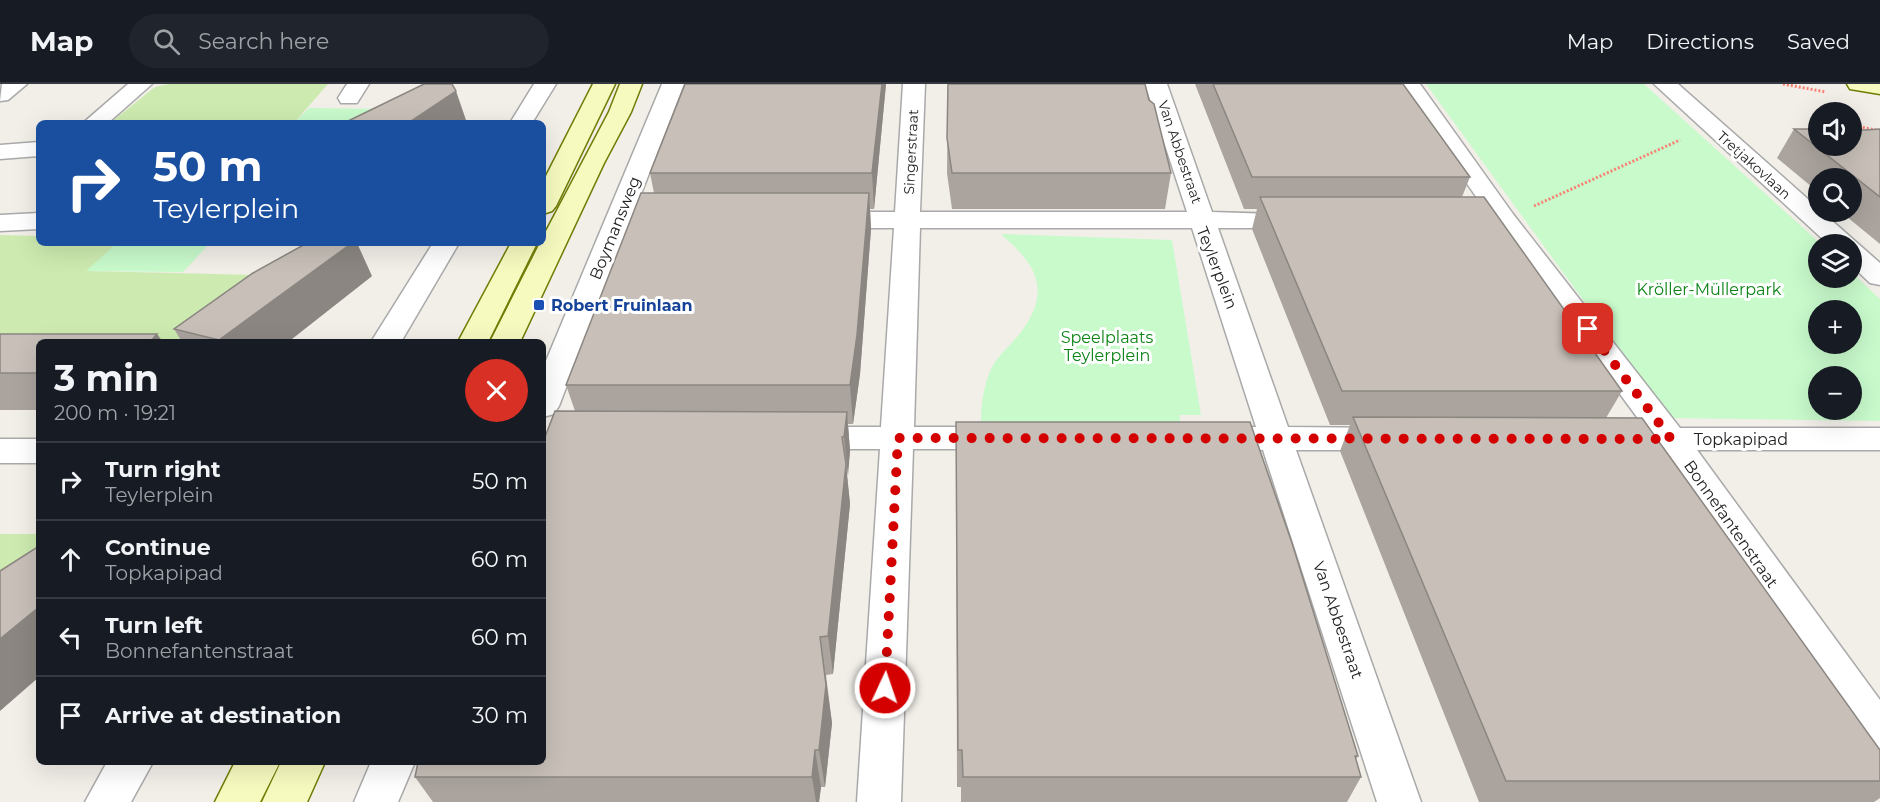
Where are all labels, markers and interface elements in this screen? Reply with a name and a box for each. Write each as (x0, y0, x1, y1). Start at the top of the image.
search box (129, 14, 549, 68)
text: Map (30, 24, 93, 58)
icon: search (150, 25, 183, 58)
text: Search here (198, 28, 329, 55)
text: Map (1567, 29, 1613, 54)
text: Directions (1646, 29, 1754, 54)
text: Saved (1787, 29, 1850, 54)
street label: Van Abbestraat (1154, 98, 1206, 206)
map controls (1808, 102, 1862, 420)
button: sound (1808, 102, 1862, 156)
street label: Singerstraat (900, 109, 922, 195)
street label: Tretjakovlaan (1713, 127, 1795, 203)
text: 50 m (153, 140, 262, 192)
icon: right (54, 144, 132, 222)
button: search (1808, 168, 1862, 222)
street label: Boymansweg (586, 174, 644, 282)
text: Teylerplein (153, 192, 299, 225)
street label: Teylerplein (1193, 224, 1241, 312)
button: layers (1808, 234, 1862, 288)
park label: Kröller-Müllerpark (1637, 280, 1782, 299)
place label: Robert Fruinlaan (551, 296, 692, 315)
marker: Robert Fruinlaan (532, 298, 546, 312)
button: + (1808, 300, 1862, 354)
pin (1562, 303, 1613, 354)
icon: arrive (1571, 312, 1604, 345)
park label: Speelplaats Teylerplein (1061, 328, 1154, 365)
text: 3 min (54, 356, 159, 400)
button: close (465, 359, 528, 422)
button: − (1808, 366, 1862, 420)
text: 200 m · 19:21 (54, 401, 176, 425)
street label: Topkapipad (1694, 430, 1788, 449)
text: Turn right (105, 456, 220, 483)
street label: Bonnefantenstraat (1680, 457, 1782, 592)
icon: right (54, 465, 87, 498)
text: 50 m (472, 468, 528, 495)
text: Teylerplein (105, 483, 213, 507)
text: Continue (105, 534, 211, 561)
icon: ahead (54, 543, 87, 576)
text: 60 m (471, 546, 528, 573)
street label: Van Abbestraat (1309, 559, 1367, 682)
text: Topkapipad (105, 561, 223, 585)
text: Turn left (105, 612, 203, 639)
icon: left (54, 621, 87, 654)
text: 60 m (471, 624, 528, 651)
text: Bonnefantenstraat (105, 639, 294, 663)
position arrow (853, 656, 917, 720)
icon: arrive (54, 699, 87, 732)
text: Arrive at destination (105, 702, 341, 729)
text: 30 m (472, 702, 528, 729)

